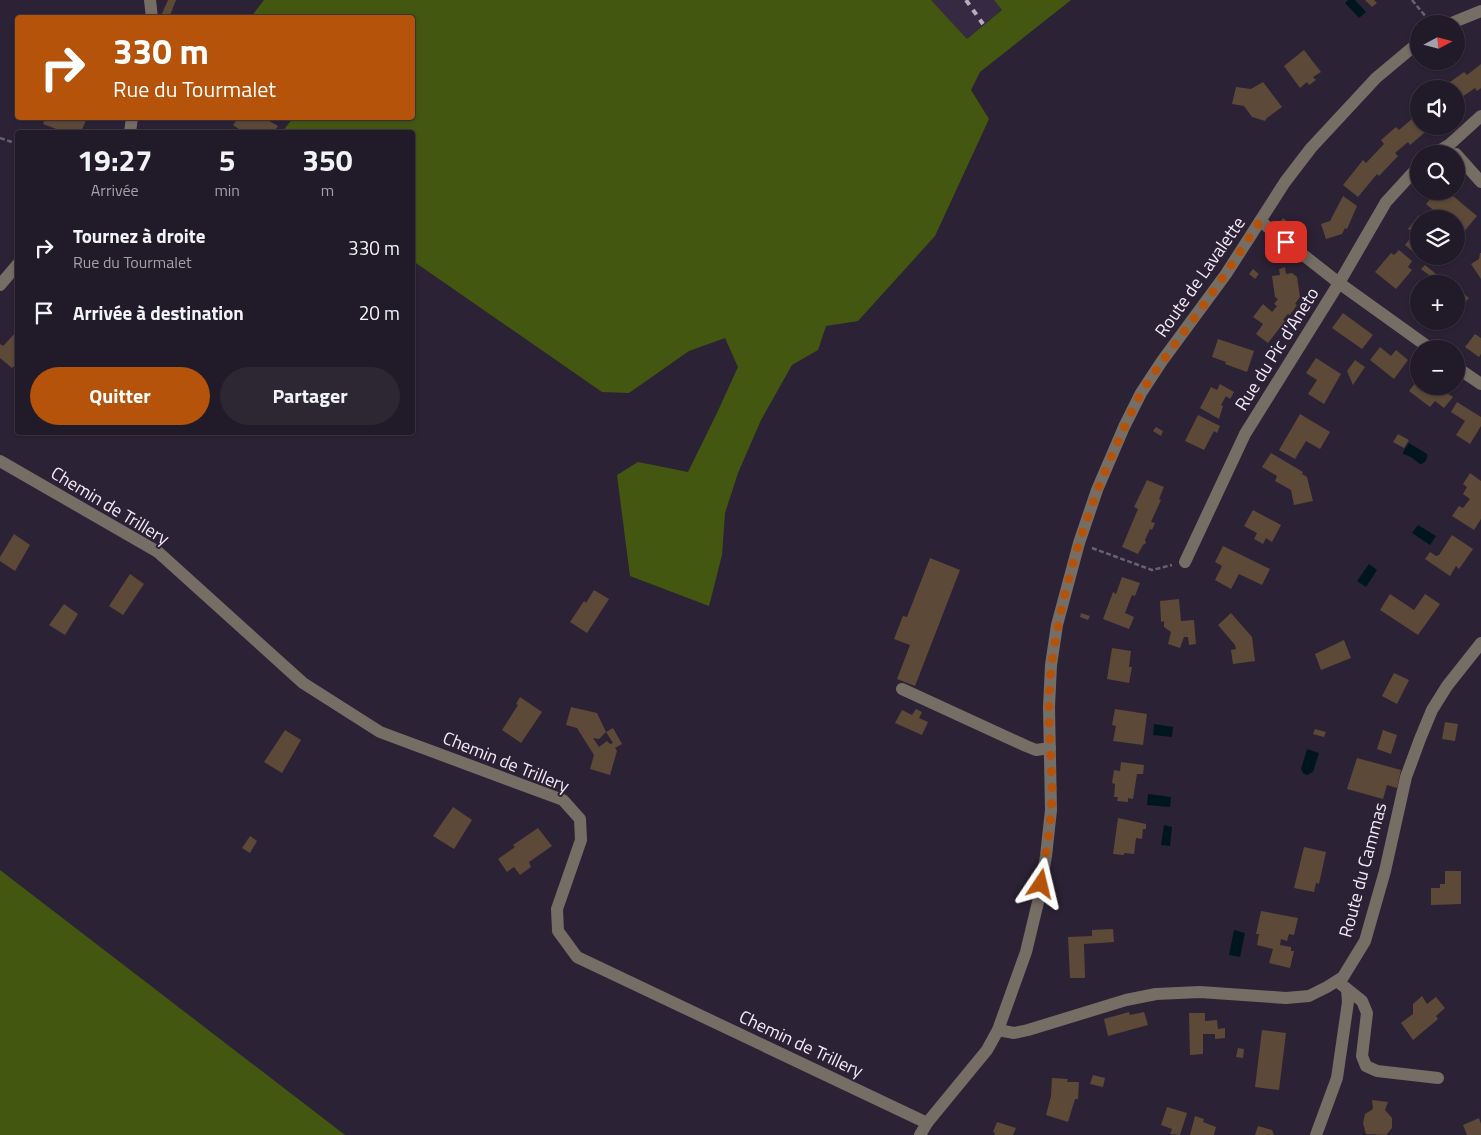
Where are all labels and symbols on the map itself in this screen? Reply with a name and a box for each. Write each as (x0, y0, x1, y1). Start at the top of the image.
north arrow (1410, 15, 1465, 70)
street label: Route de Lavalette (1148, 211, 1251, 343)
pin (1265, 221, 1307, 263)
street label: Rue du Pic d'Aneto (1228, 282, 1325, 416)
street label: Chemin de Trillery (46, 459, 175, 552)
street label: Chemin de Trillery (439, 724, 574, 799)
street label: Route du Cammas (1332, 799, 1394, 940)
position arrow (1014, 857, 1066, 909)
street label: Chemin de Trillery (735, 1003, 868, 1084)

